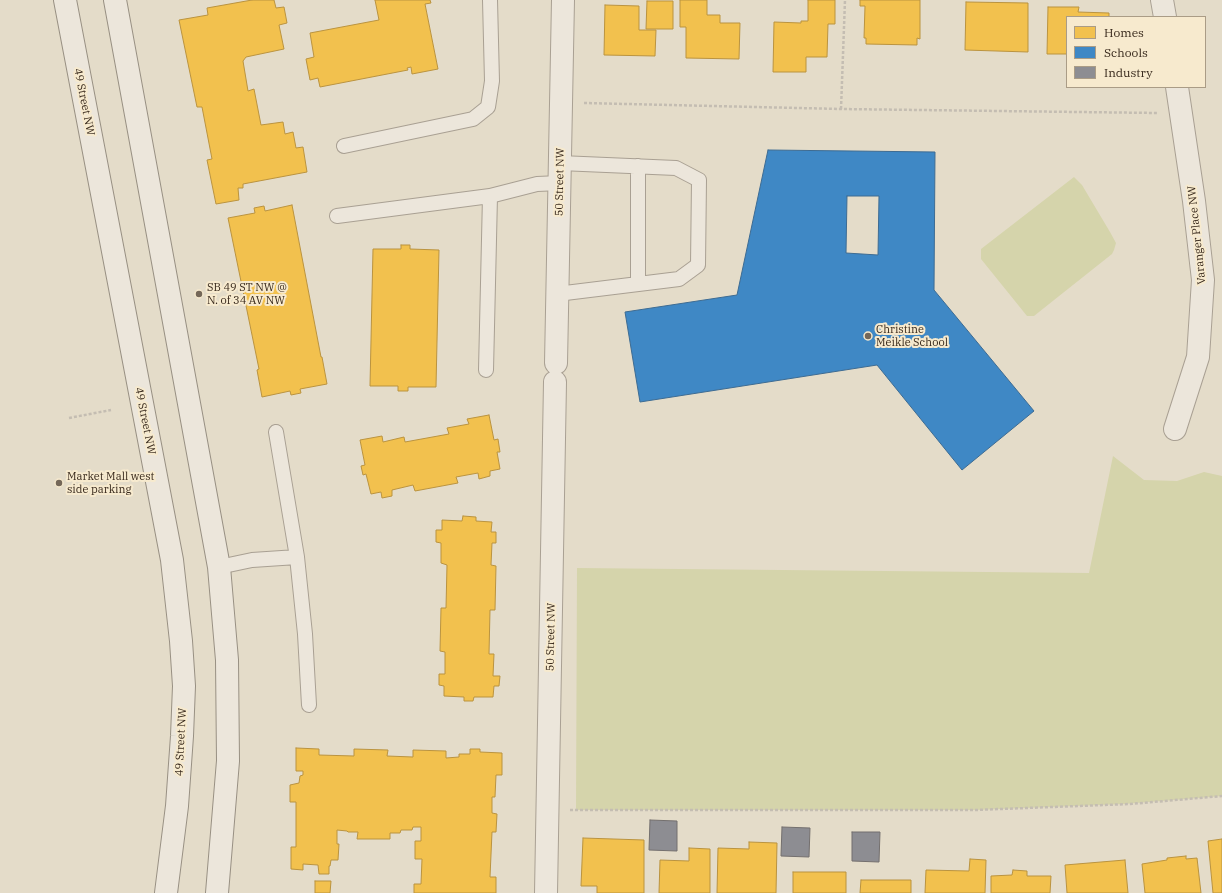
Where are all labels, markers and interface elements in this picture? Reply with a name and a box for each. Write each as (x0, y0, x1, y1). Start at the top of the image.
legend (1066, 16, 1206, 88)
text: Homes (1104, 25, 1144, 40)
text: Schools (1104, 45, 1148, 60)
text: Industry (1104, 65, 1153, 80)
street label: 49 Street NW (71, 67, 97, 137)
street label: 50 Street NW (553, 148, 567, 216)
street label: Varanger Place NW (1185, 185, 1209, 285)
place label: SB 49 ST NW @ N. of 34 AV NW (207, 281, 287, 307)
marker: SB 49 ST NW @ N. of 34 AV NW (194, 289, 204, 299)
place label: Christine Meikle School (876, 323, 948, 349)
marker: Christine Meikle School (863, 331, 873, 341)
street label: 49 Street NW (132, 386, 158, 456)
place label: Market Mall west side parking (67, 470, 154, 496)
marker: Market Mall west side parking (54, 478, 64, 488)
street label: 50 Street NW (544, 603, 558, 671)
street label: 49 Street NW (173, 707, 189, 777)

